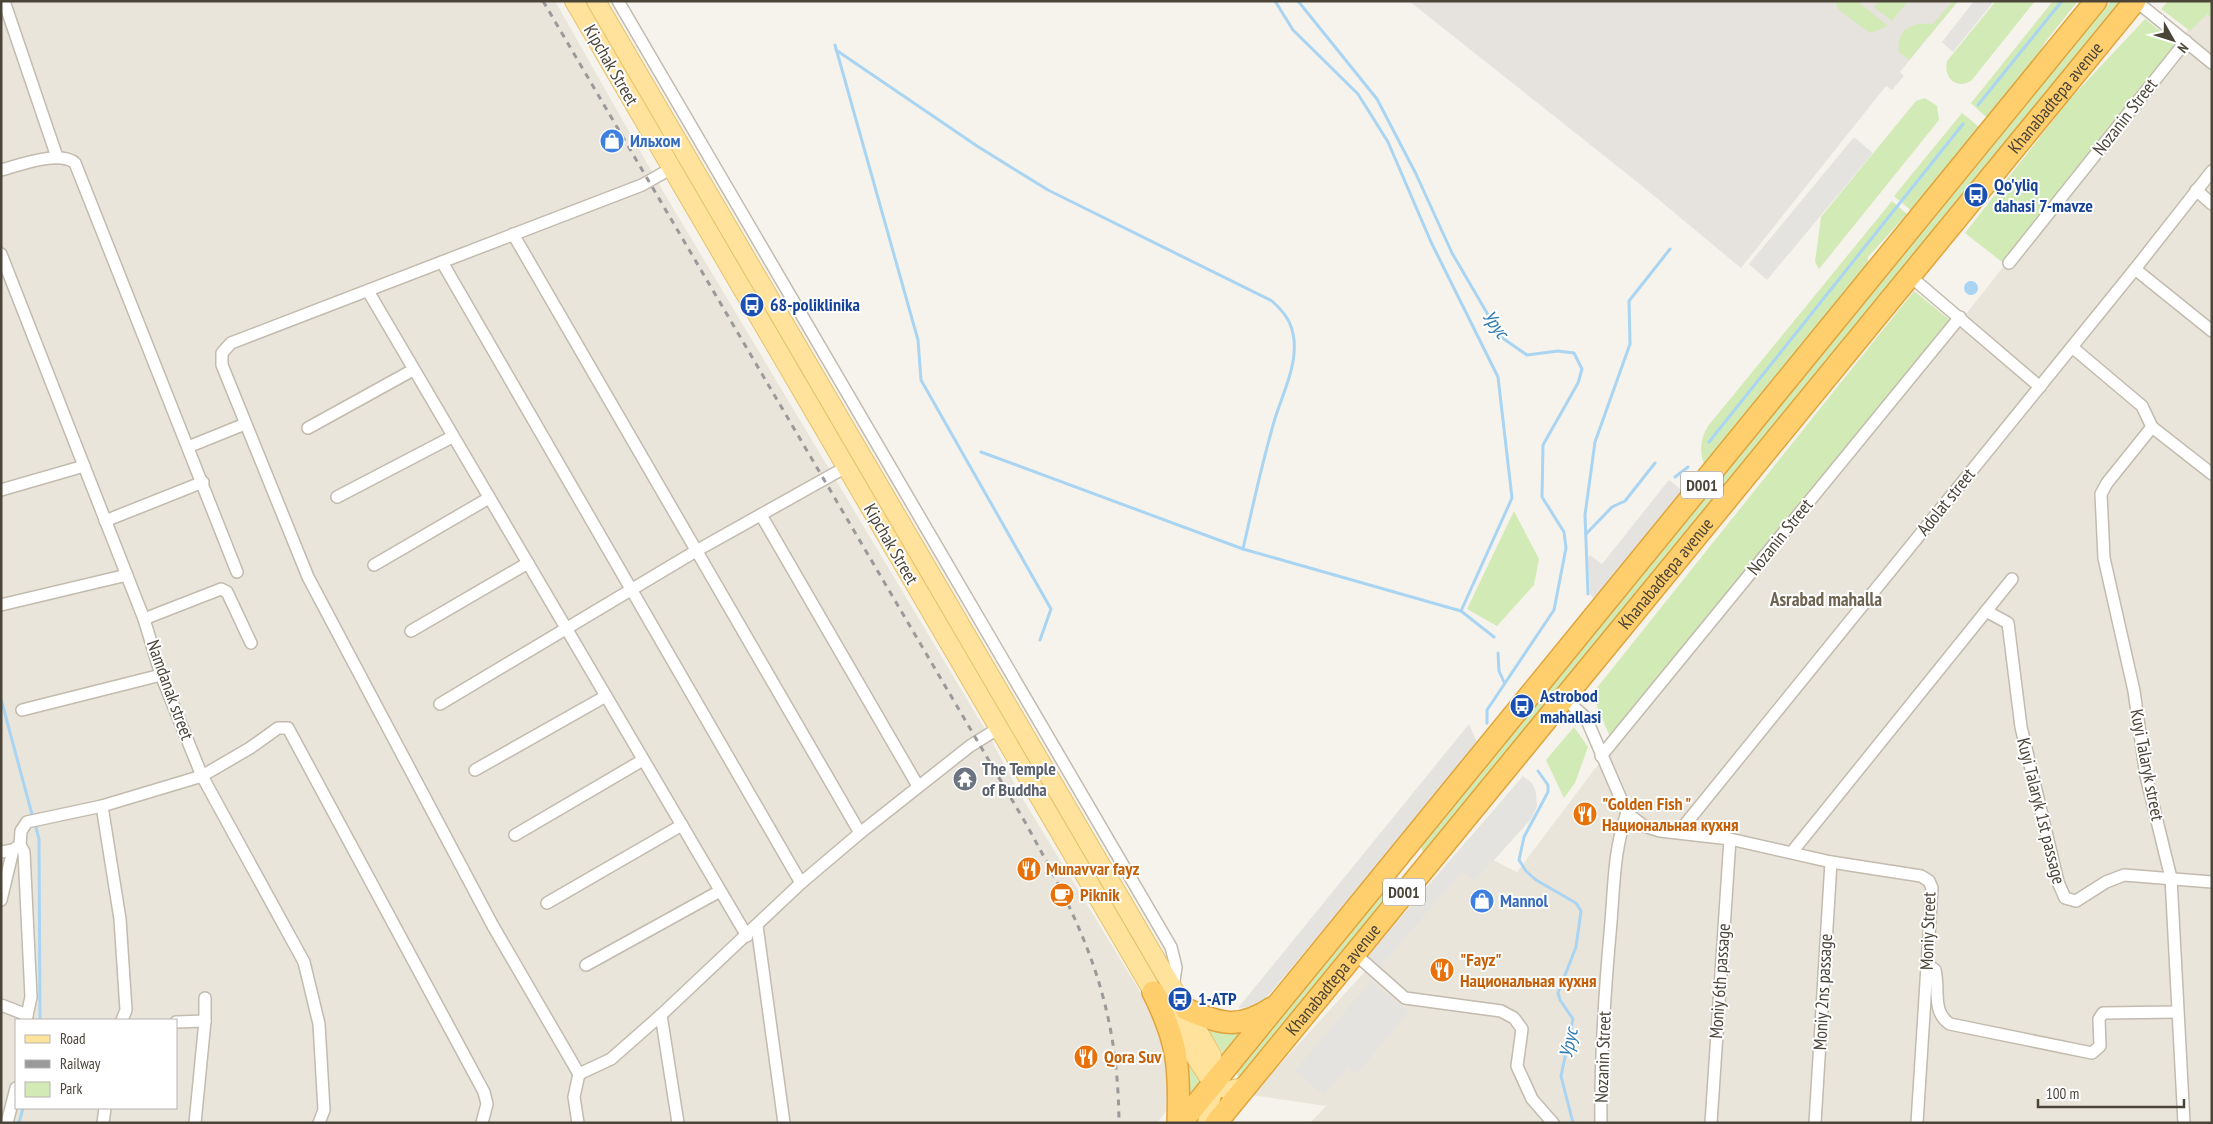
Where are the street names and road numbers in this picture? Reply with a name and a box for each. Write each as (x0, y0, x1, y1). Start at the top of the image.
street label: Kipchak Street (579, 20, 644, 109)
street label: Khanabadtepa avenue (2003, 37, 2108, 158)
street label: Nozanin Street (2087, 73, 2162, 160)
street label: Adolat street (1912, 463, 1980, 540)
road number: D001 (1681, 472, 1723, 498)
street label: Nozanin Street (1742, 494, 1817, 580)
street label: Kipchak Street (859, 499, 924, 588)
street label: Khanabadtepa avenue (1613, 513, 1718, 634)
street label: Namdanak street (142, 637, 199, 743)
street label: Kuyi Talaryk street (2125, 707, 2170, 823)
street label: Kuyi Talaryk 1st passage (2012, 735, 2071, 886)
road number: D001 (1383, 879, 1425, 906)
street label: Moniy Street (1915, 891, 1940, 971)
street label: Khanabadtepa avenue (1280, 919, 1385, 1040)
street label: Moniy 6th passage (1704, 923, 1735, 1039)
street label: Moniy 2ns passage (1808, 933, 1837, 1051)
street label: Nozanin Street (1589, 1011, 1616, 1103)

